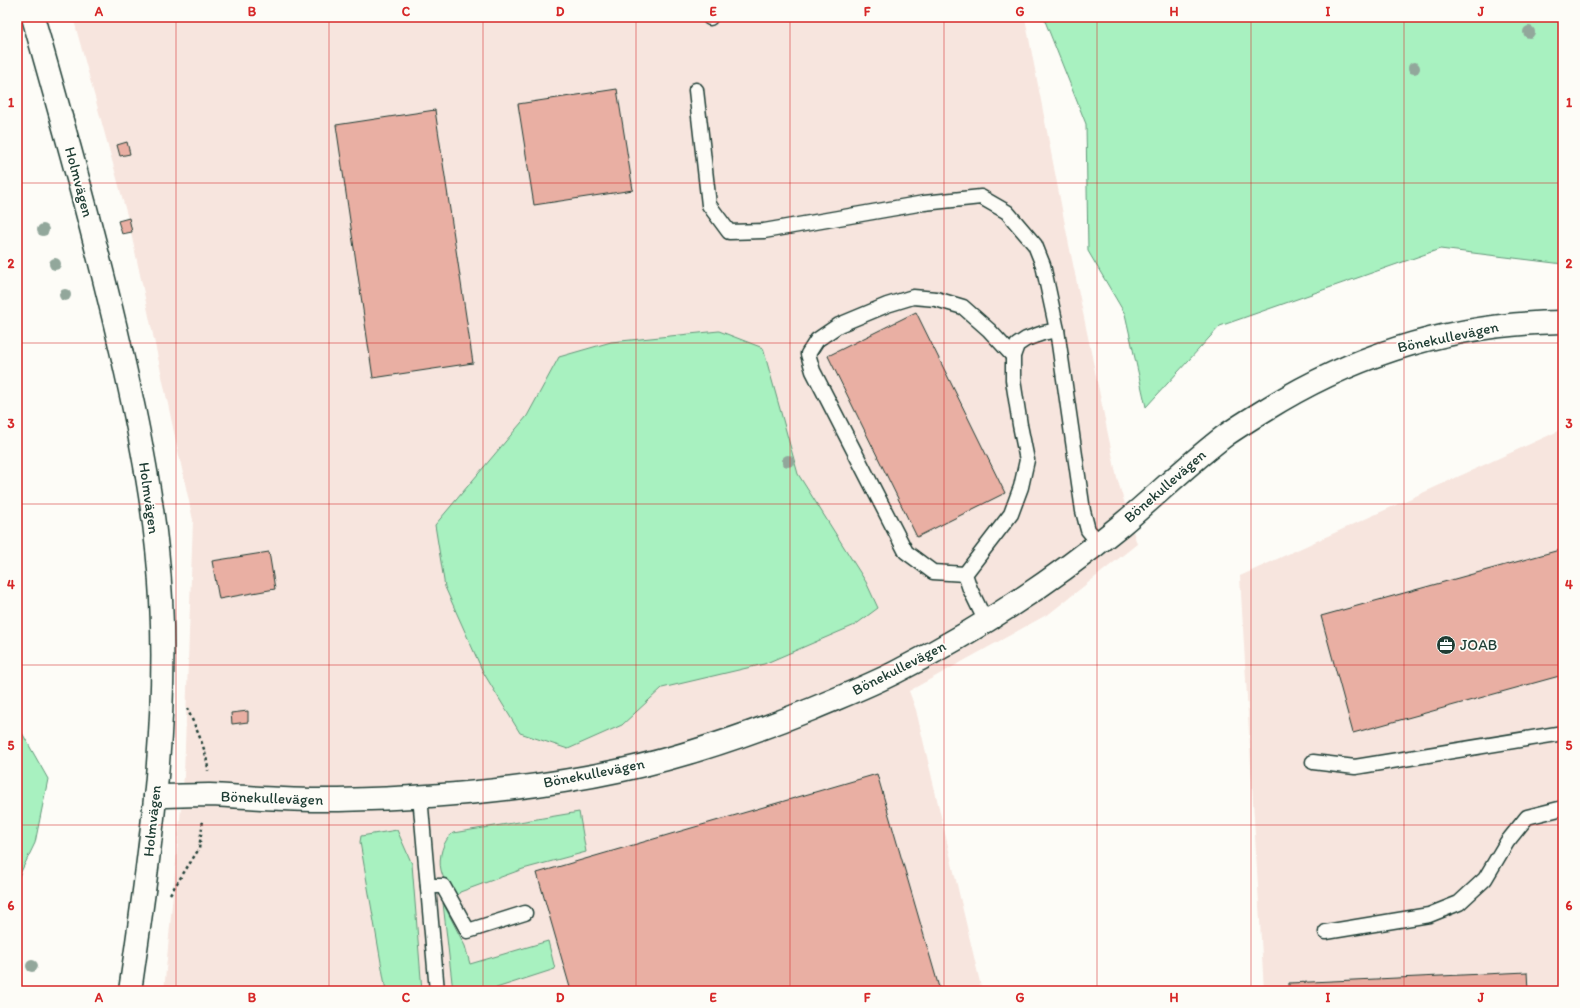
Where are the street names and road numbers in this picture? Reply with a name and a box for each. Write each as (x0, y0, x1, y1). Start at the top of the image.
street label: Holmvägen (61, 145, 97, 219)
street label: Bönekullevägen (1396, 317, 1501, 356)
street label: Bönekullevägen (1120, 445, 1210, 526)
street label: Holmvägen (135, 461, 163, 535)
street label: Bönekullevägen (849, 636, 949, 699)
street label: Bönekullevägen (542, 754, 647, 792)
street label: Holmvägen (139, 784, 165, 858)
street label: Bönekullevägen (220, 787, 324, 809)

